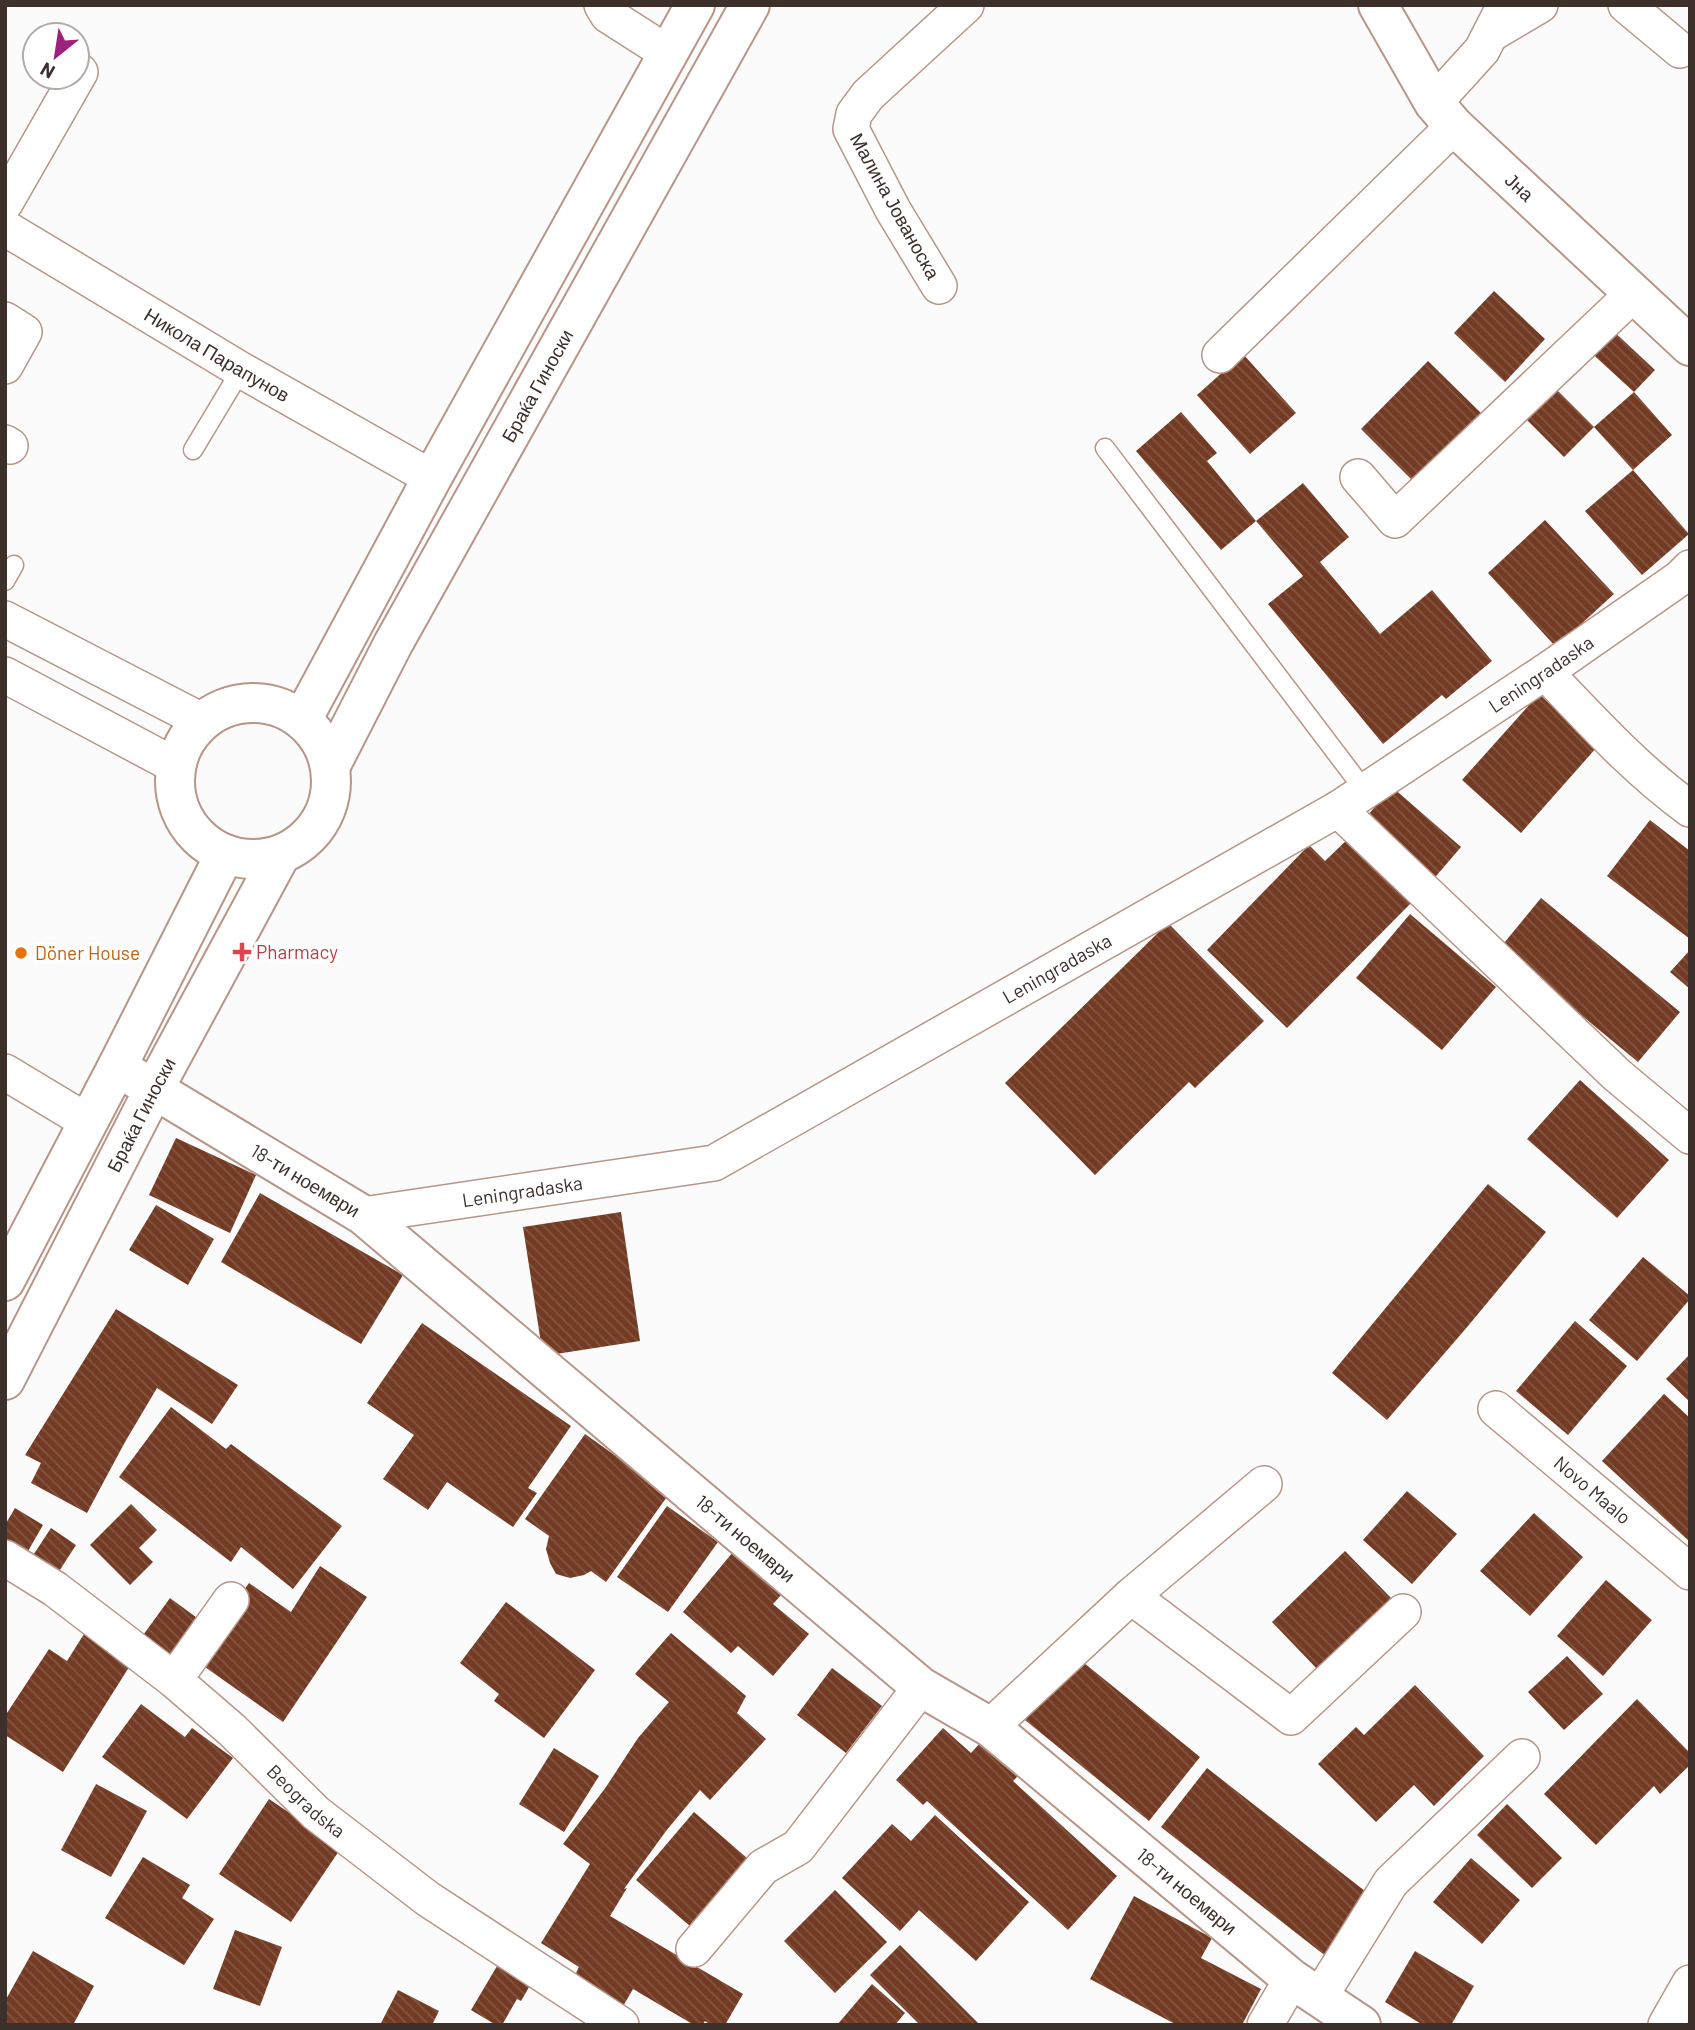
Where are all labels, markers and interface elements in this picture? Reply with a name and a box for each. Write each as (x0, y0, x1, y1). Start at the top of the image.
north arrow (21, 21, 91, 91)
text: N (36, 58, 58, 84)
street label: Малина Јованоска (846, 129, 945, 283)
street label: Јна (1501, 168, 1539, 206)
street label: Никола Парапунов (140, 303, 294, 406)
street label: Браќа Гиноски (496, 325, 578, 446)
street label: Leningradaska (1484, 630, 1597, 717)
street label: Leningradaska (998, 928, 1115, 1008)
place label: Pharmacy (256, 940, 338, 963)
place label: Döner House (35, 941, 140, 964)
marker: Pharmacy (234, 944, 250, 960)
marker: Döner House (13, 945, 29, 961)
street label: Браќа Гиноски (101, 1053, 180, 1176)
street label: 18-ти ноември (247, 1138, 364, 1222)
street label: Leningradaska (460, 1171, 584, 1211)
street label: Novo Maalo (1550, 1451, 1636, 1529)
street label: 18-ти ноември (691, 1490, 800, 1587)
street label: Beogradska (263, 1759, 350, 1842)
street label: 18-ти ноември (1132, 1843, 1242, 1939)

